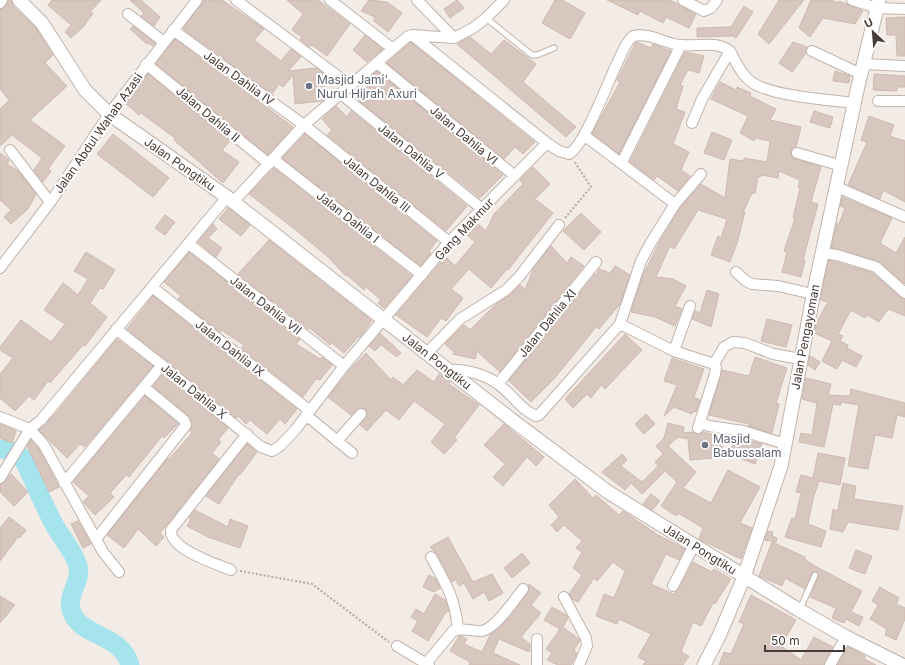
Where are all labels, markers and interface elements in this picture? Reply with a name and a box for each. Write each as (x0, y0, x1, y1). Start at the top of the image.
north arrow (853, 12, 893, 52)
text: U (862, 15, 875, 31)
street label: Jalan Dahlia IV (201, 47, 277, 109)
street label: Jalan Abdul Wahab Azasi (51, 70, 145, 196)
place label: Masjid Jami' Nurul Hijrah Axuri (317, 72, 417, 101)
marker: Masjid Jami' Nurul Hijrah Axuri (304, 81, 314, 91)
street label: Jalan Dahlia II (173, 83, 243, 145)
street label: Jalan Dahlia VI (427, 102, 501, 168)
street label: Jalan Dahlia V (375, 120, 447, 182)
street label: Jalan Pongtiku (142, 134, 218, 194)
street label: Jalan Dahlia III (340, 152, 414, 216)
street label: Jalan Dahlia I (314, 188, 382, 246)
street label: Gang Makmur (431, 194, 497, 263)
street label: Jalan Dahlia VII (227, 272, 305, 338)
street label: Jalan Pengayoman (787, 283, 823, 391)
street label: Jalan Dahlia XI (515, 286, 579, 360)
street label: Jalan Dahlia IX (192, 316, 268, 380)
street label: Jalan Pongtiku (399, 329, 475, 393)
street label: Jalan Dahlia X (158, 360, 230, 422)
place label: Masjid Babussalam (713, 431, 782, 460)
marker: Masjid Babussalam (700, 440, 710, 450)
street label: Jalan Pongtiku (661, 521, 739, 577)
scale bar (765, 627, 844, 653)
text: 50 m (771, 633, 800, 648)

